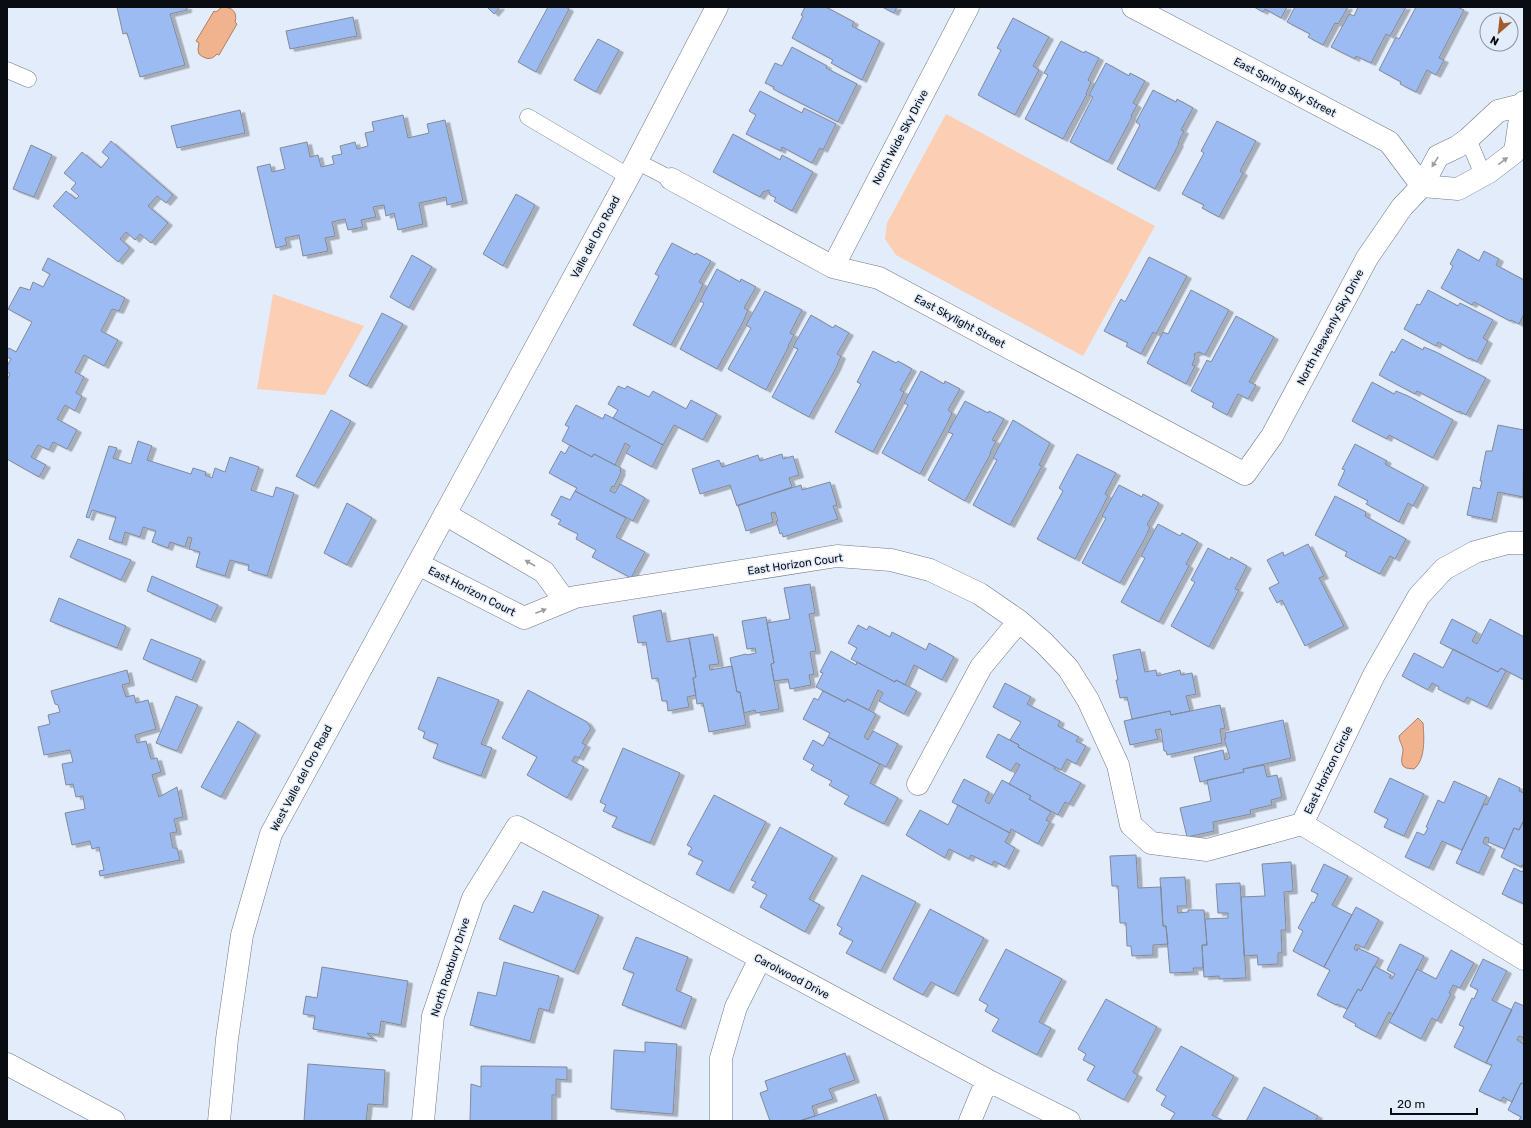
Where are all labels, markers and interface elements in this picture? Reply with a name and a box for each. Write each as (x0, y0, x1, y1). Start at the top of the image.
north arrow (1479, 12, 1519, 52)
text: N (1488, 33, 1501, 48)
street label: East Spring Sky Street (1231, 55, 1339, 120)
street label: North Wide Sky Drive (870, 87, 931, 187)
one-way arrow (1432, 156, 1439, 168)
one-way arrow (1498, 157, 1509, 165)
street label: Valle del Oro Road (568, 194, 623, 281)
street label: North Heavenly Sky Drive (1294, 267, 1366, 387)
street label: East Skylight Street (912, 292, 1008, 351)
street label: East Horizon Court (746, 551, 844, 578)
one-way arrow (524, 560, 536, 567)
street label: East Horizon Court (426, 564, 518, 619)
one-way arrow (535, 607, 547, 613)
street label: West Valle del Oro Road (268, 723, 335, 834)
street label: East Horizon Circle (1301, 724, 1355, 816)
street label: North Roxbury Drive (428, 916, 473, 1018)
street label: Carolwood Drive (752, 951, 832, 1002)
scale bar (1391, 1090, 1477, 1116)
text: 20 m (1397, 1097, 1425, 1111)

